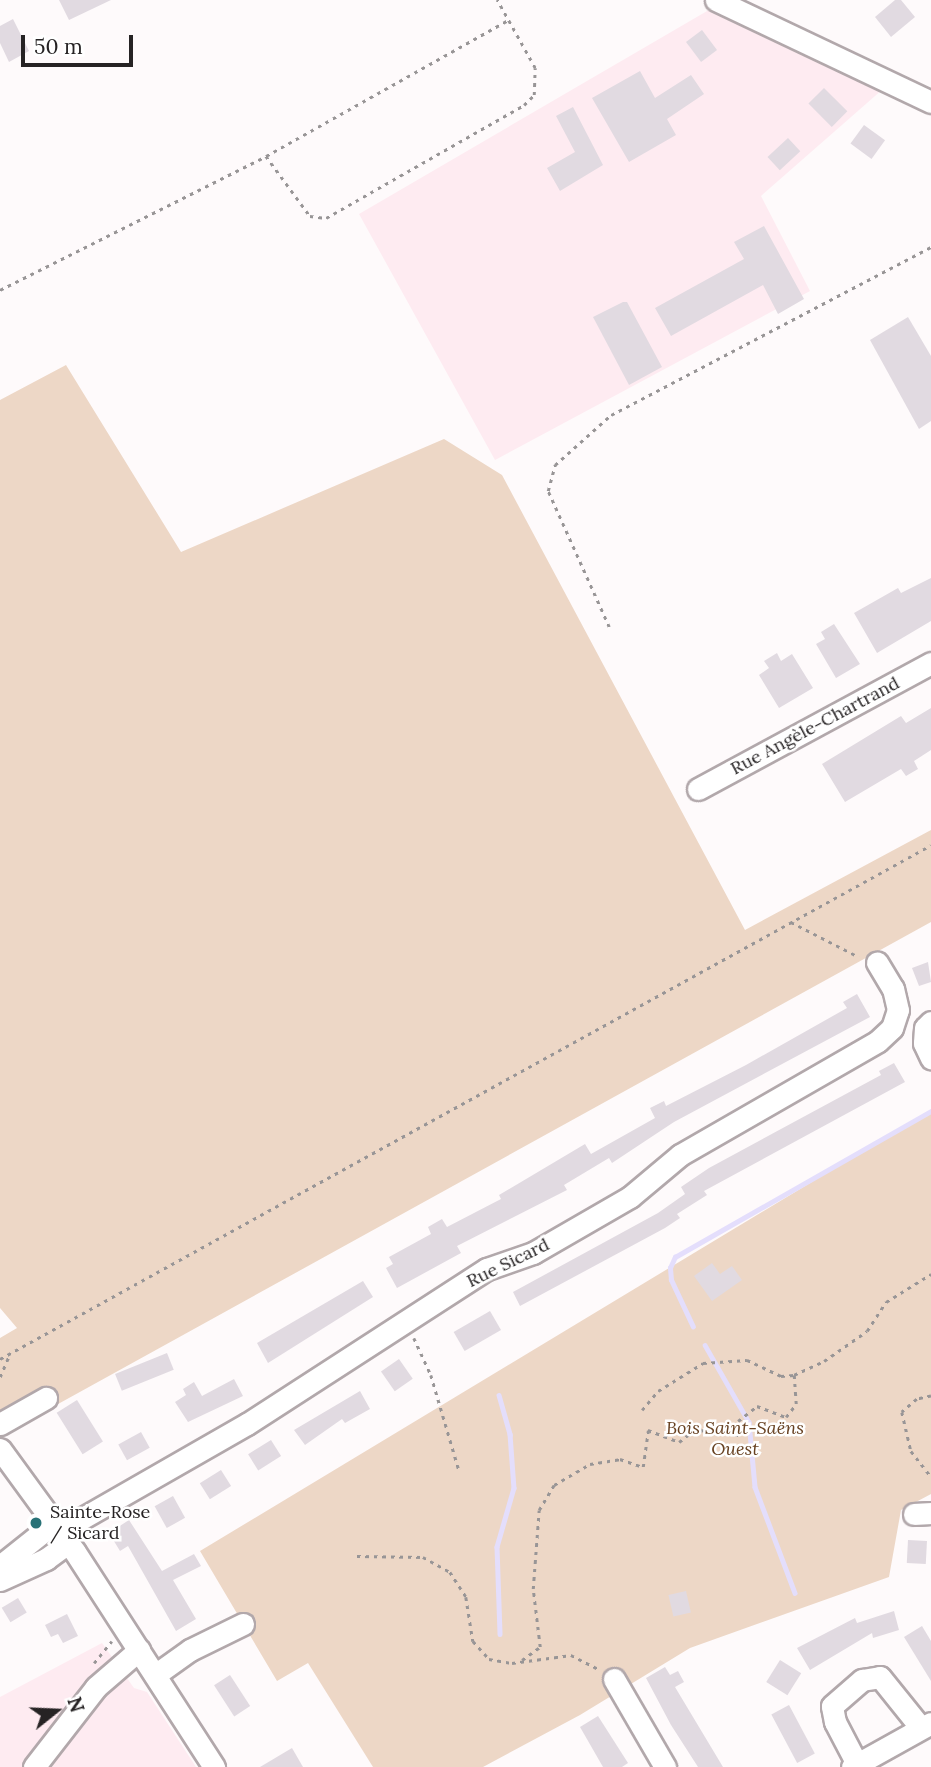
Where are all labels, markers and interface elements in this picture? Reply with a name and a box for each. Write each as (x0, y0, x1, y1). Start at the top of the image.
scale bar (24, 21, 136, 65)
text: 50 m (34, 33, 83, 60)
street label: Rue Angèle-Chartrand (727, 672, 903, 780)
street label: Rue Sicard (463, 1234, 553, 1292)
park label: Bois Saint-Saëns Ouest (666, 1418, 804, 1460)
place label: Sainte-Rose / Sicard (50, 1502, 150, 1544)
marker: Sainte-Rose / Sicard (28, 1515, 44, 1531)
north arrow (21, 1676, 91, 1746)
text: N (62, 1694, 90, 1715)

